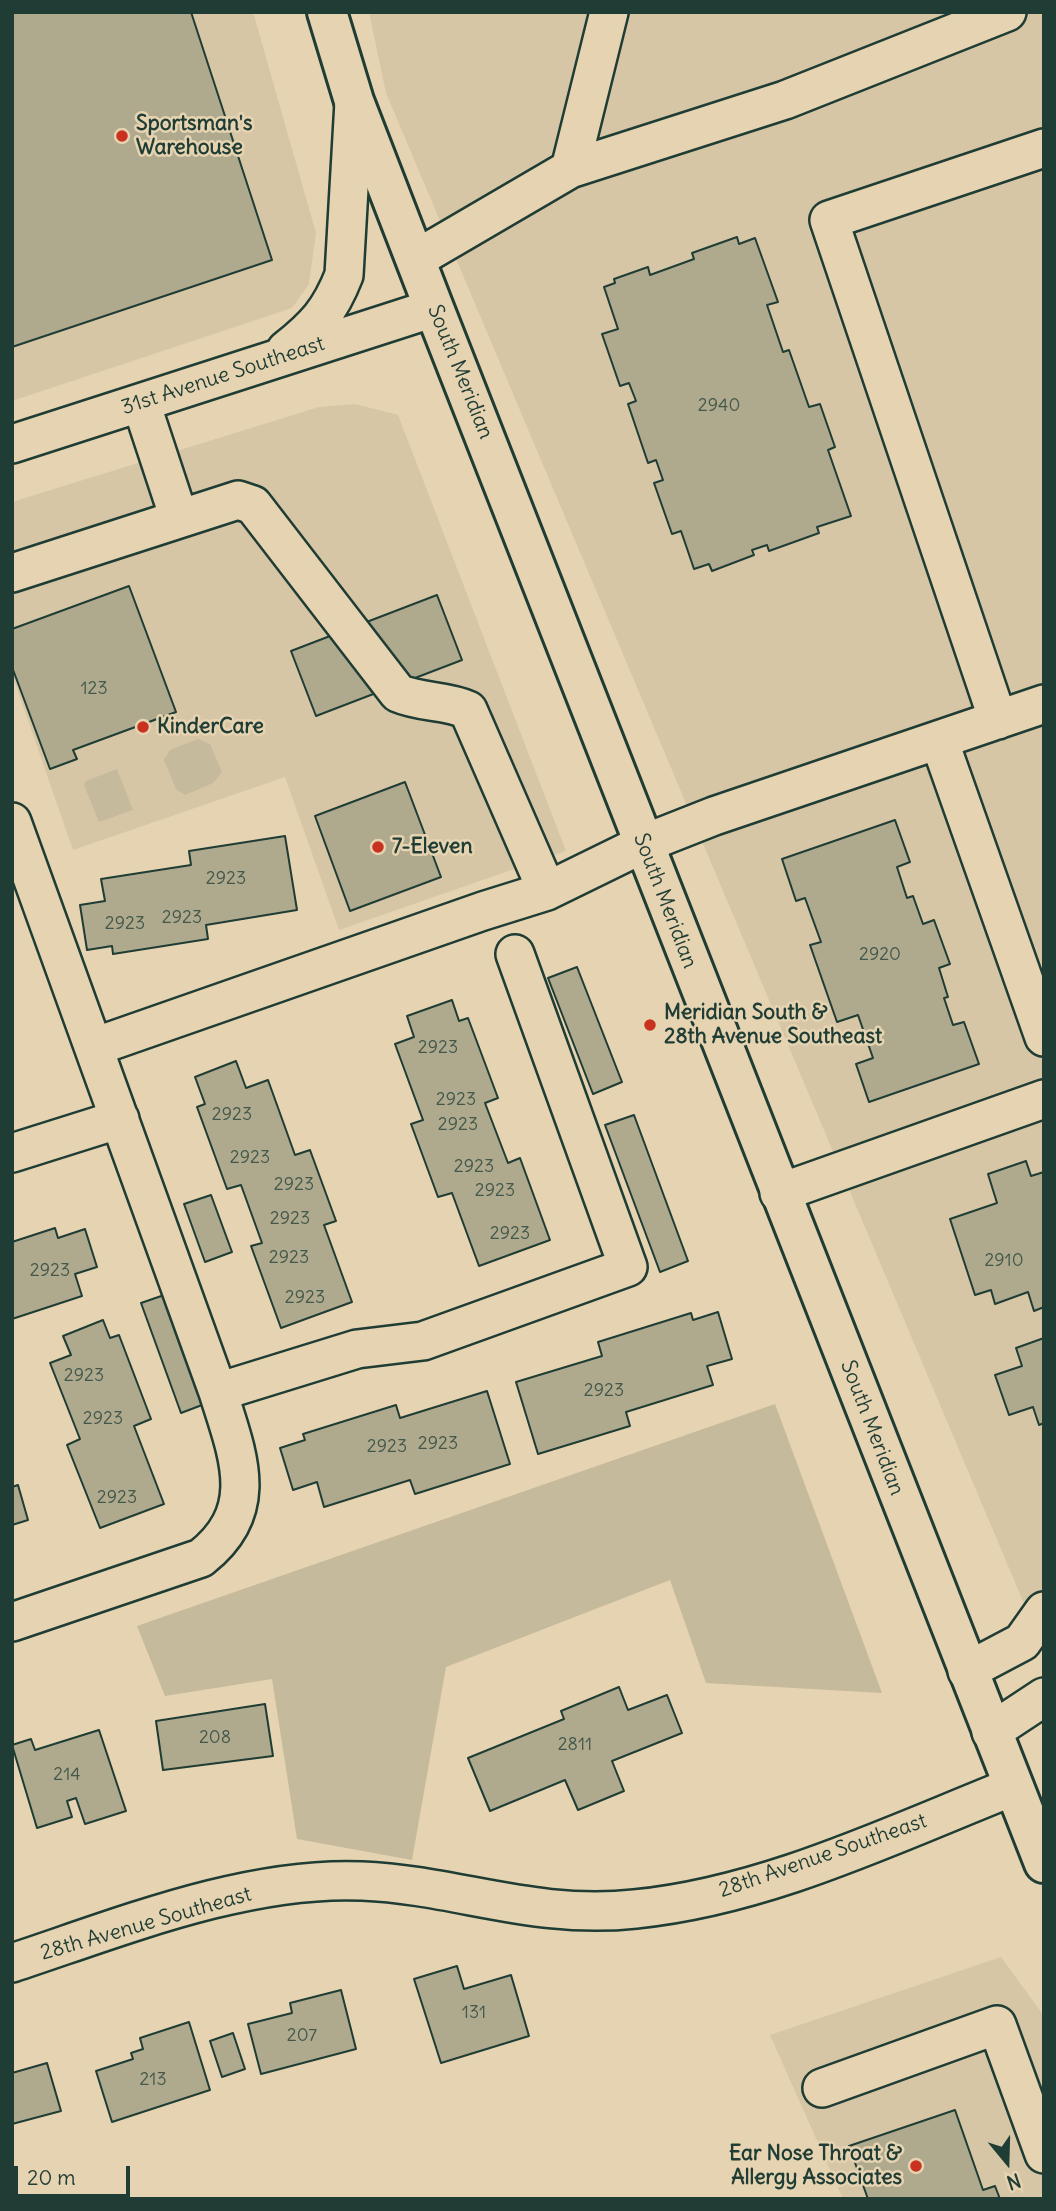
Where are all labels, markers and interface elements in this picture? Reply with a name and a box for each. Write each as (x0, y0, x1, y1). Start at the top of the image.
place label: Sportsman's Warehouse (136, 111, 252, 161)
marker: Sportsman's Warehouse (114, 128, 130, 144)
street label: South Meridian (422, 301, 498, 443)
street label: 31st Avenue Southeast (118, 331, 328, 421)
house number: 2940 (698, 395, 740, 417)
house number: 123 (80, 678, 108, 700)
place label: KinderCare (157, 714, 264, 740)
marker: KinderCare (135, 719, 151, 735)
street label: South Meridian (628, 830, 702, 972)
place label: 7-Eleven (392, 834, 473, 860)
marker: 7-Eleven (370, 839, 386, 855)
house number: 2923 (206, 868, 246, 890)
house number: 2923 (162, 907, 202, 929)
house number: 2923 (105, 913, 145, 935)
house number: 2920 (859, 944, 901, 966)
place label: Meridian South & 28th Avenue Southeast (664, 1000, 882, 1050)
marker: Meridian South & 28th Avenue Southeast (642, 1017, 658, 1033)
house number: 2923 (418, 1037, 458, 1059)
house number: 2923 (436, 1089, 476, 1111)
house number: 2923 (212, 1104, 252, 1126)
house number: 2923 (438, 1114, 478, 1136)
house number: 2923 (230, 1147, 270, 1169)
house number: 2923 (454, 1156, 494, 1178)
house number: 2923 (274, 1174, 314, 1196)
house number: 2923 (475, 1180, 515, 1202)
house number: 2923 (270, 1208, 310, 1230)
house number: 2923 (490, 1223, 530, 1245)
house number: 2923 (269, 1247, 309, 1269)
house number: 2910 (984, 1250, 1024, 1272)
house number: 2923 (30, 1260, 70, 1282)
house number: 2923 (285, 1287, 325, 1309)
street label: South Meridian (835, 1357, 909, 1499)
house number: 2923 (64, 1365, 104, 1387)
house number: 2923 (584, 1380, 624, 1402)
house number: 2923 (83, 1408, 123, 1430)
house number: 2923 (418, 1433, 458, 1455)
house number: 2923 (367, 1436, 407, 1458)
house number: 2923 (97, 1487, 137, 1509)
house number: 208 (199, 1727, 231, 1749)
house number: 2811 (558, 1734, 592, 1756)
house number: 214 (53, 1764, 81, 1786)
street label: 28th Avenue Southeast (716, 1809, 930, 1903)
street label: 28th Avenue Southeast (38, 1882, 254, 1966)
house number: 131 (462, 2002, 486, 2024)
house number: 207 (287, 2025, 317, 2047)
house number: 213 (139, 2069, 167, 2091)
north arrow (972, 2127, 1042, 2197)
place label: Ear Nose Throat & Allergy Associates (729, 2141, 902, 2191)
scale bar (18, 2152, 133, 2196)
marker: Ear Nose Throat & Allergy Associates (908, 2158, 924, 2174)
text: 20 m (27, 2164, 76, 2191)
text: N (1004, 2168, 1024, 2195)

